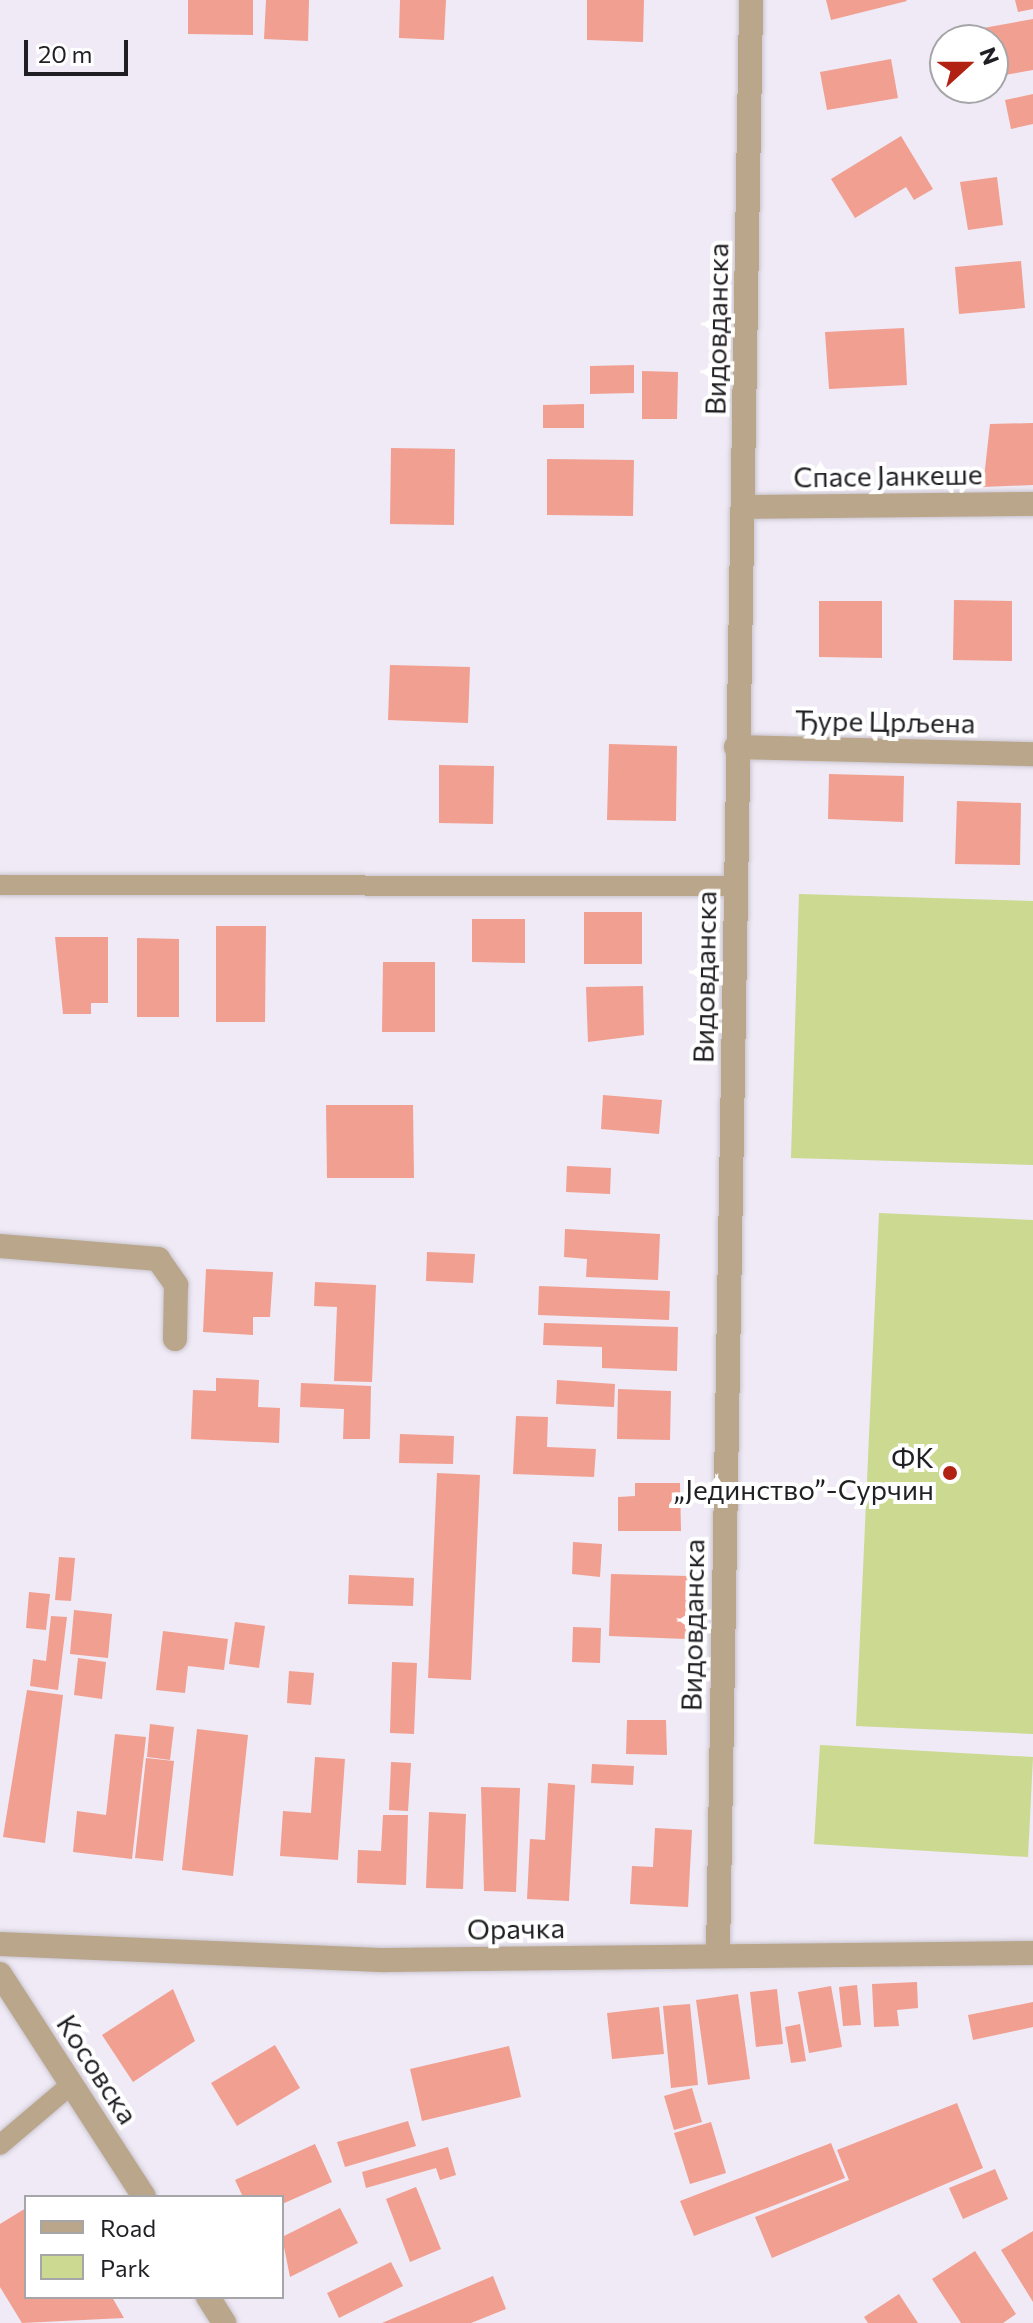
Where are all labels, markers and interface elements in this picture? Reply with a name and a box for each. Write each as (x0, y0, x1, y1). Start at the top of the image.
scale bar (28, 24, 132, 74)
north arrow (929, 24, 1009, 104)
text: 20 m (38, 39, 92, 68)
text: N (974, 43, 1006, 68)
street label: Видовданска (698, 243, 734, 415)
street label: Спасе Јанкеше (793, 457, 983, 493)
street label: Ђуре Црљена (795, 703, 975, 739)
street label: Видовданска (686, 891, 722, 1063)
place label: ФК „Јединство”-Сурчин (674, 1440, 934, 1506)
marker: ФК „Јединство”-Сурчин (941, 1464, 959, 1482)
street label: Видовданска (674, 1539, 710, 1711)
street label: Орачка (467, 1910, 565, 1946)
street label: Косовска (50, 2008, 146, 2130)
legend (24, 2195, 284, 2299)
text: Road (100, 2213, 156, 2242)
text: Park (100, 2253, 150, 2282)

